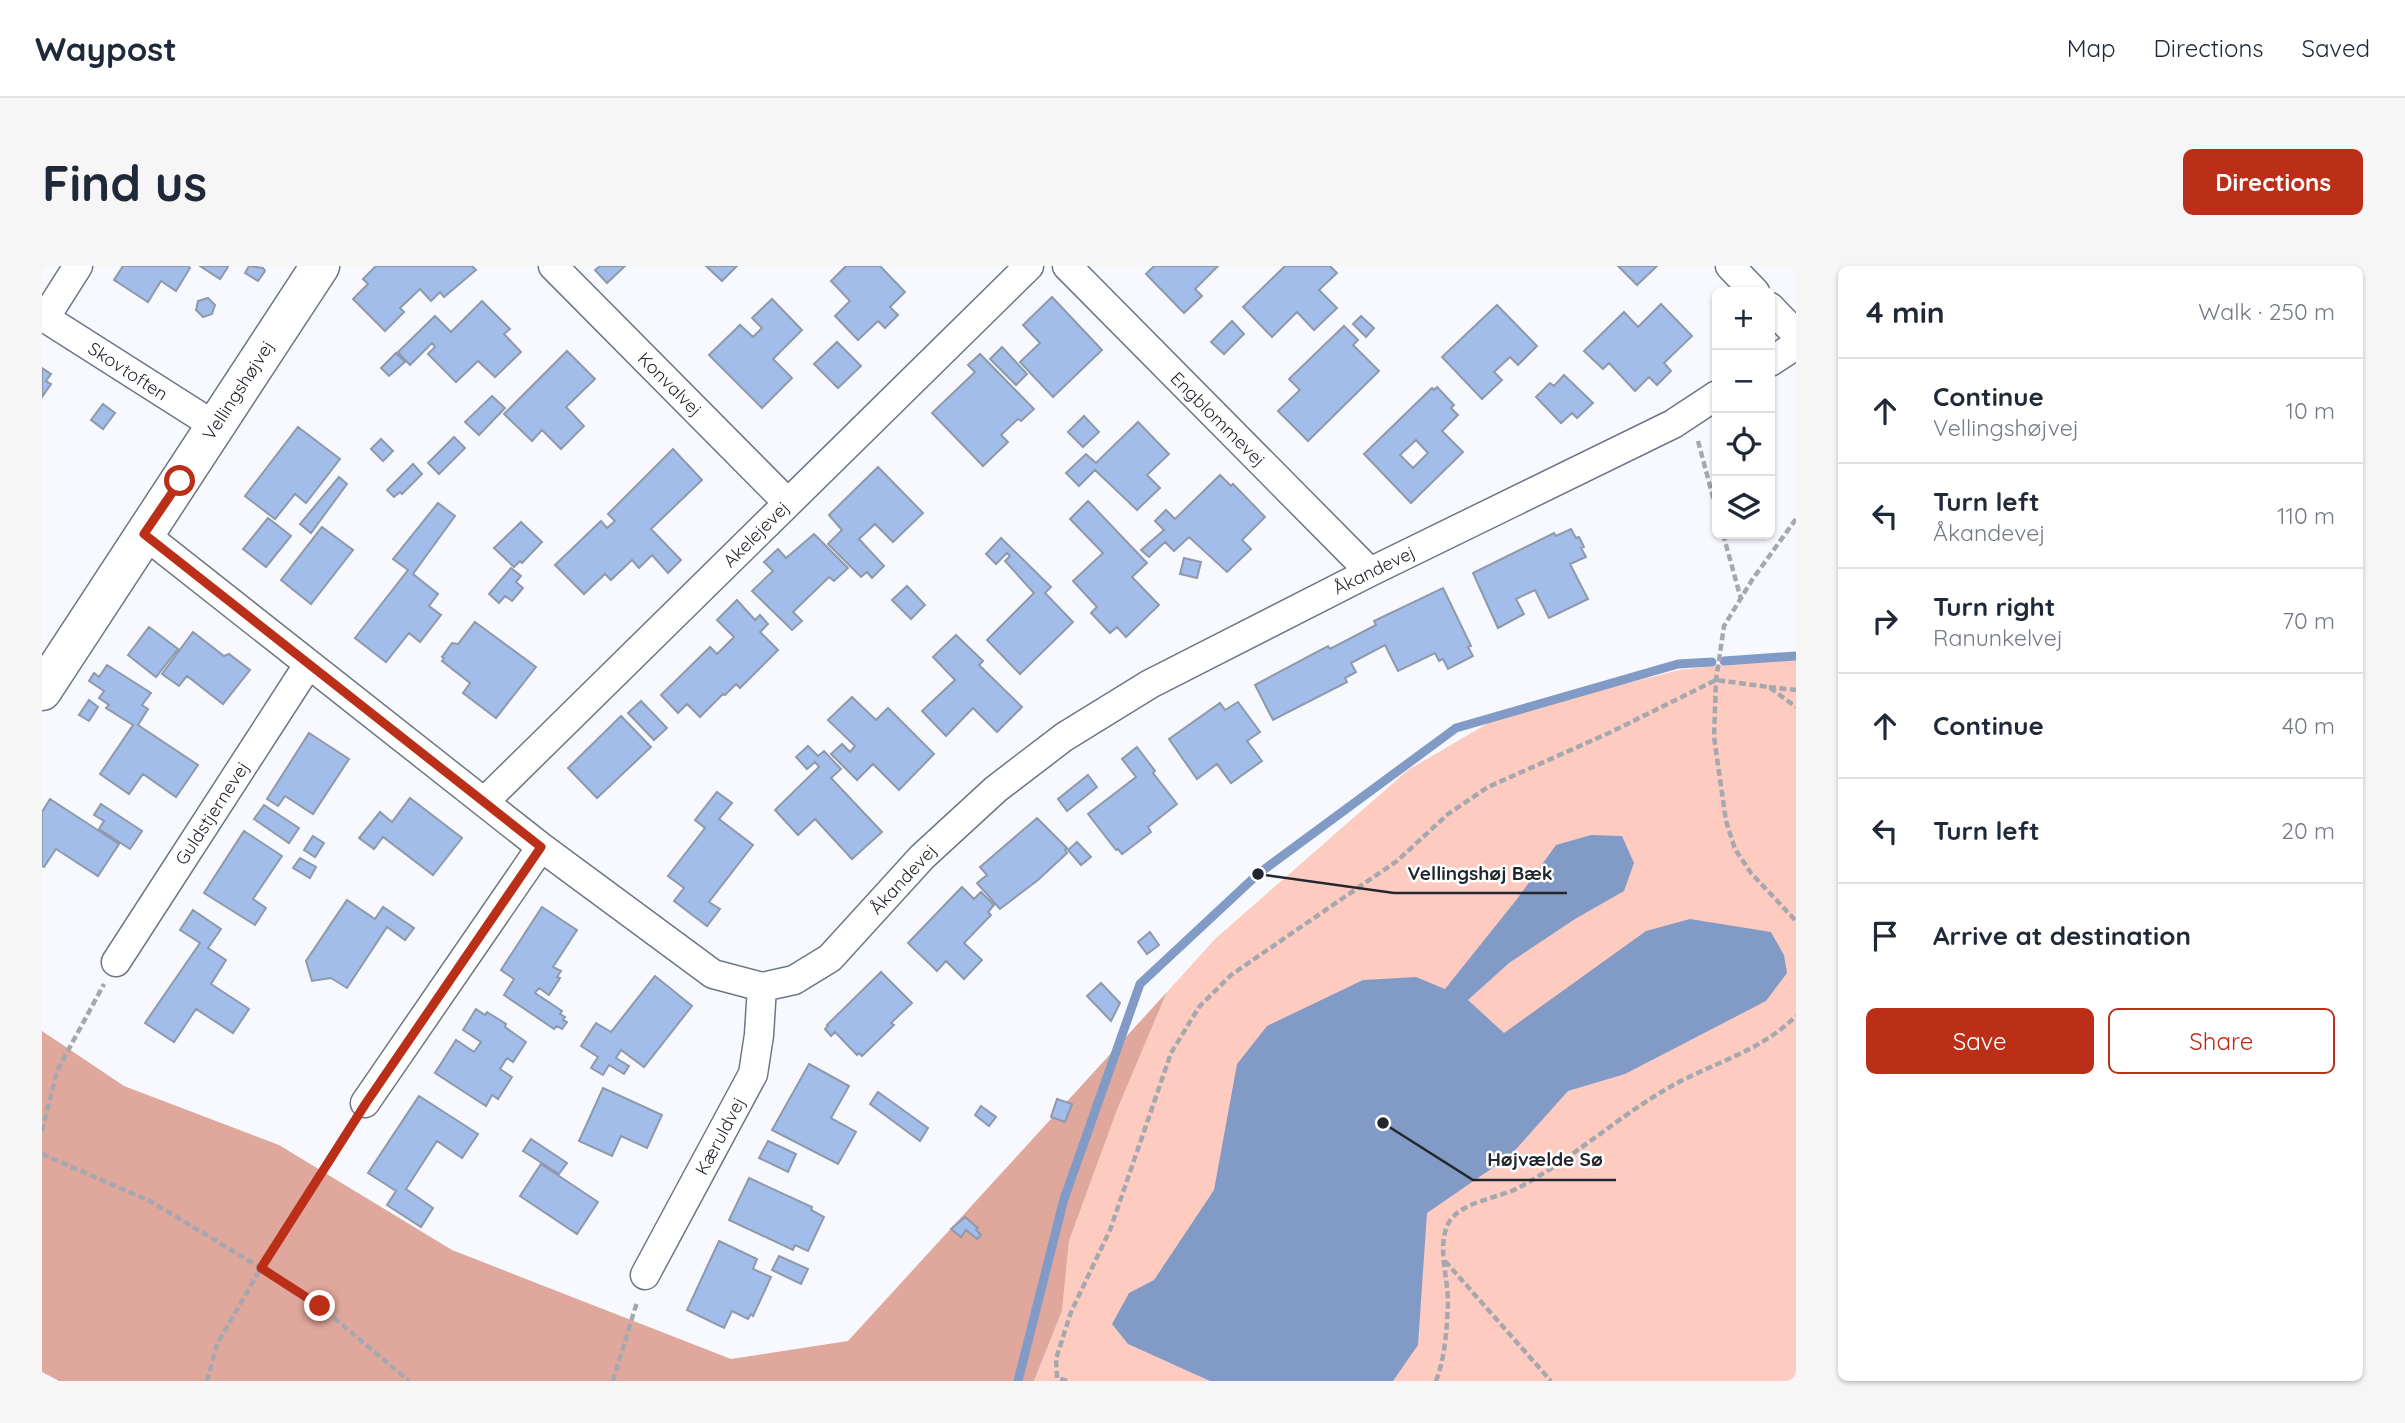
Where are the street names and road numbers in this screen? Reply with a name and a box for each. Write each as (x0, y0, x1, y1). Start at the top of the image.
street label: Vellingshøjvej (197, 336, 279, 444)
street label: Skovtoften (84, 337, 172, 405)
street label: Konvalvej (633, 347, 707, 421)
street label: Engblommevej (1166, 367, 1270, 471)
street label: Akelejevej (718, 496, 794, 572)
street label: Åkandevej (1329, 540, 1419, 600)
street label: Guldstjernevej (170, 757, 254, 869)
street label: Åkandevej (865, 839, 941, 919)
street label: Kæruldvej (690, 1093, 750, 1179)

